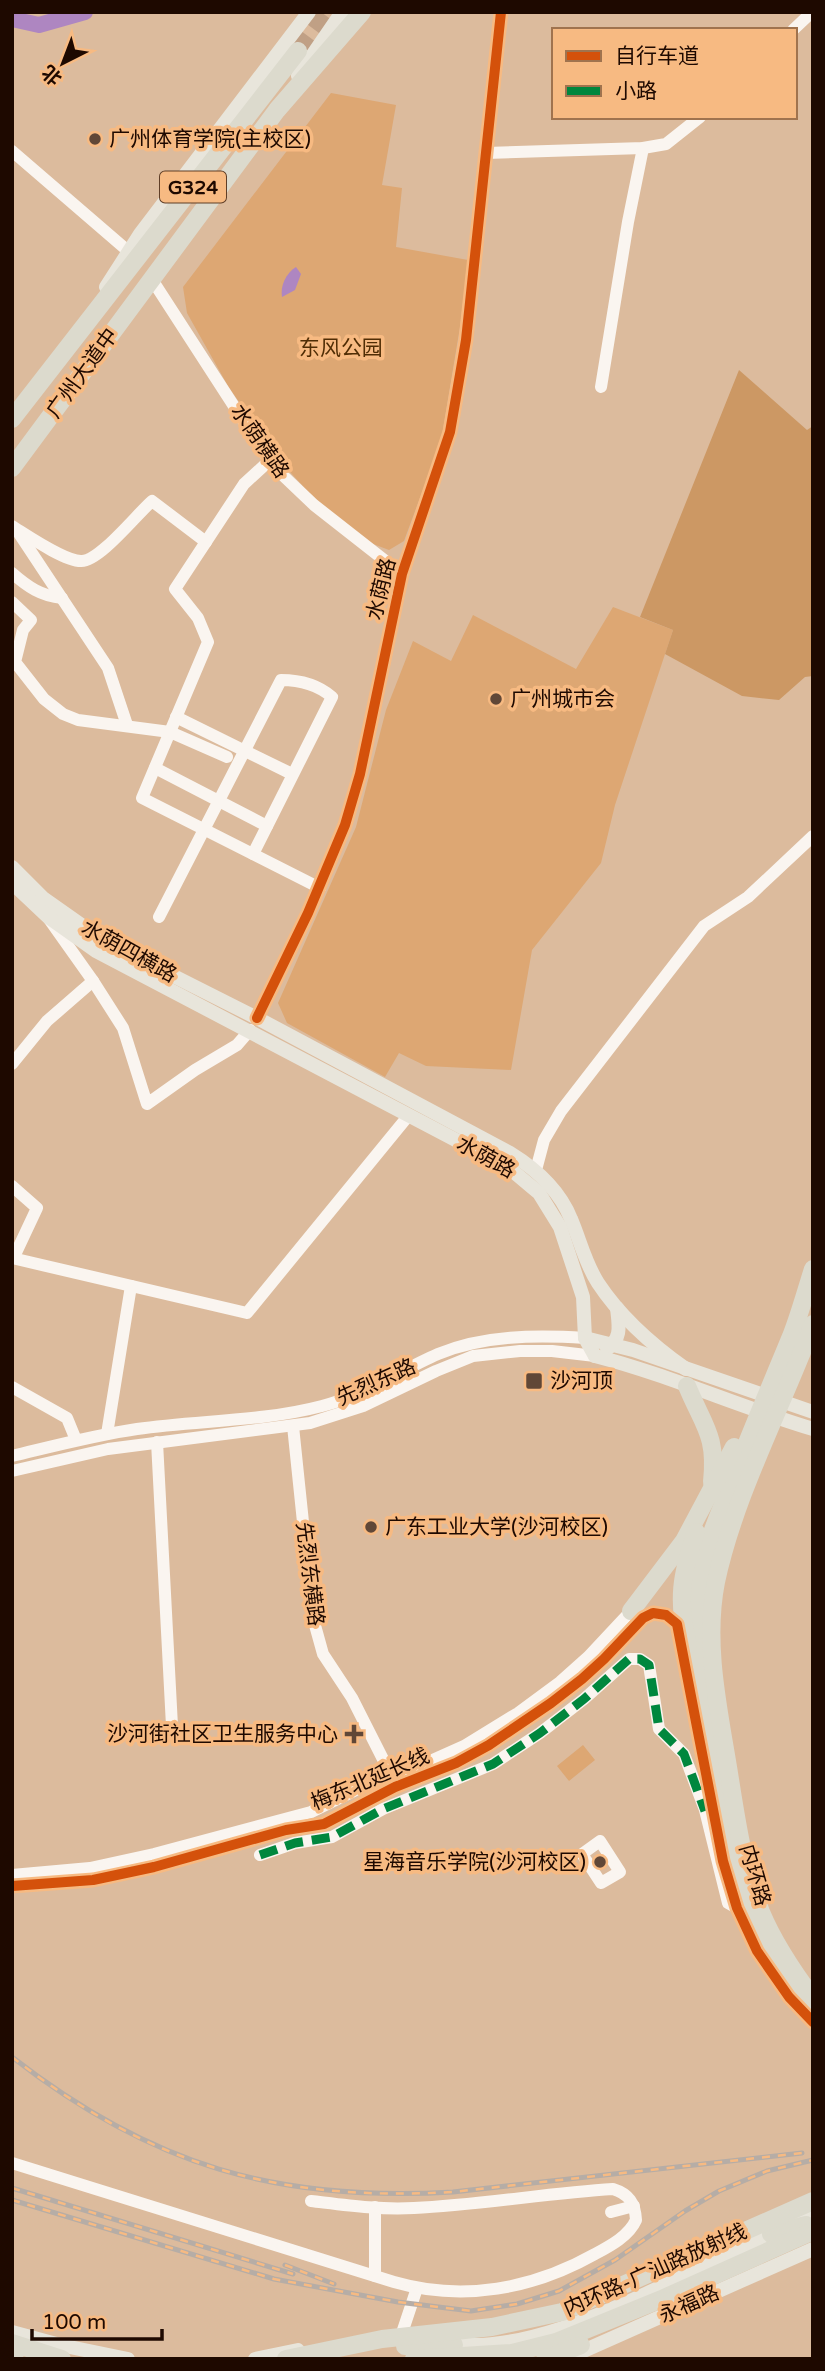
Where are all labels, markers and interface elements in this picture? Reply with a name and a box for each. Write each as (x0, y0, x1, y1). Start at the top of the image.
north arrow (28, 28, 98, 98)
legend (552, 28, 797, 119)
text: 自行车道 (615, 44, 699, 69)
text: 北 (38, 60, 67, 89)
text: 小路 (615, 79, 657, 104)
place label: 广州体育学院(主校区) (109, 127, 311, 152)
marker: 广州体育学院(主校区) (87, 131, 103, 147)
road number: G324 (160, 172, 226, 202)
street label: 广州大道中 (41, 323, 123, 423)
park label: 东风公园 (299, 336, 383, 361)
street label: 水荫横路 (225, 400, 294, 483)
street label: 水荫路 (362, 556, 401, 623)
place label: 广州城市会 (510, 687, 615, 712)
marker: 广州城市会 (488, 691, 504, 707)
street label: 水荫四横路 (77, 915, 181, 988)
street label: 水荫路 (452, 1131, 519, 1184)
street label: 先烈东路 (333, 1354, 420, 1411)
place label: 沙河顶 (550, 1369, 613, 1394)
marker: 沙河顶 (524, 1371, 544, 1391)
place label: 广东工业大学(沙河校区) (385, 1515, 608, 1540)
marker: 广东工业大学(沙河校区) (363, 1519, 379, 1535)
street label: 先烈东横路 (291, 1520, 328, 1628)
place label: 沙河街社区卫生服务中心 (107, 1722, 338, 1747)
marker: 沙河街社区卫生服务中心 (344, 1724, 364, 1744)
street label: 梅东北延长线 (307, 1743, 433, 1816)
street label: 内环路 (734, 1841, 775, 1909)
place label: 星海音乐学院(沙河校区) (363, 1850, 586, 1875)
marker: 星海音乐学院(沙河校区) (592, 1854, 608, 1870)
street label: 内环路-广汕路放射线 (560, 2219, 751, 2322)
street label: 永福路 (655, 2280, 723, 2329)
scale bar (32, 2298, 161, 2342)
text: 100 m (42, 2310, 106, 2335)

